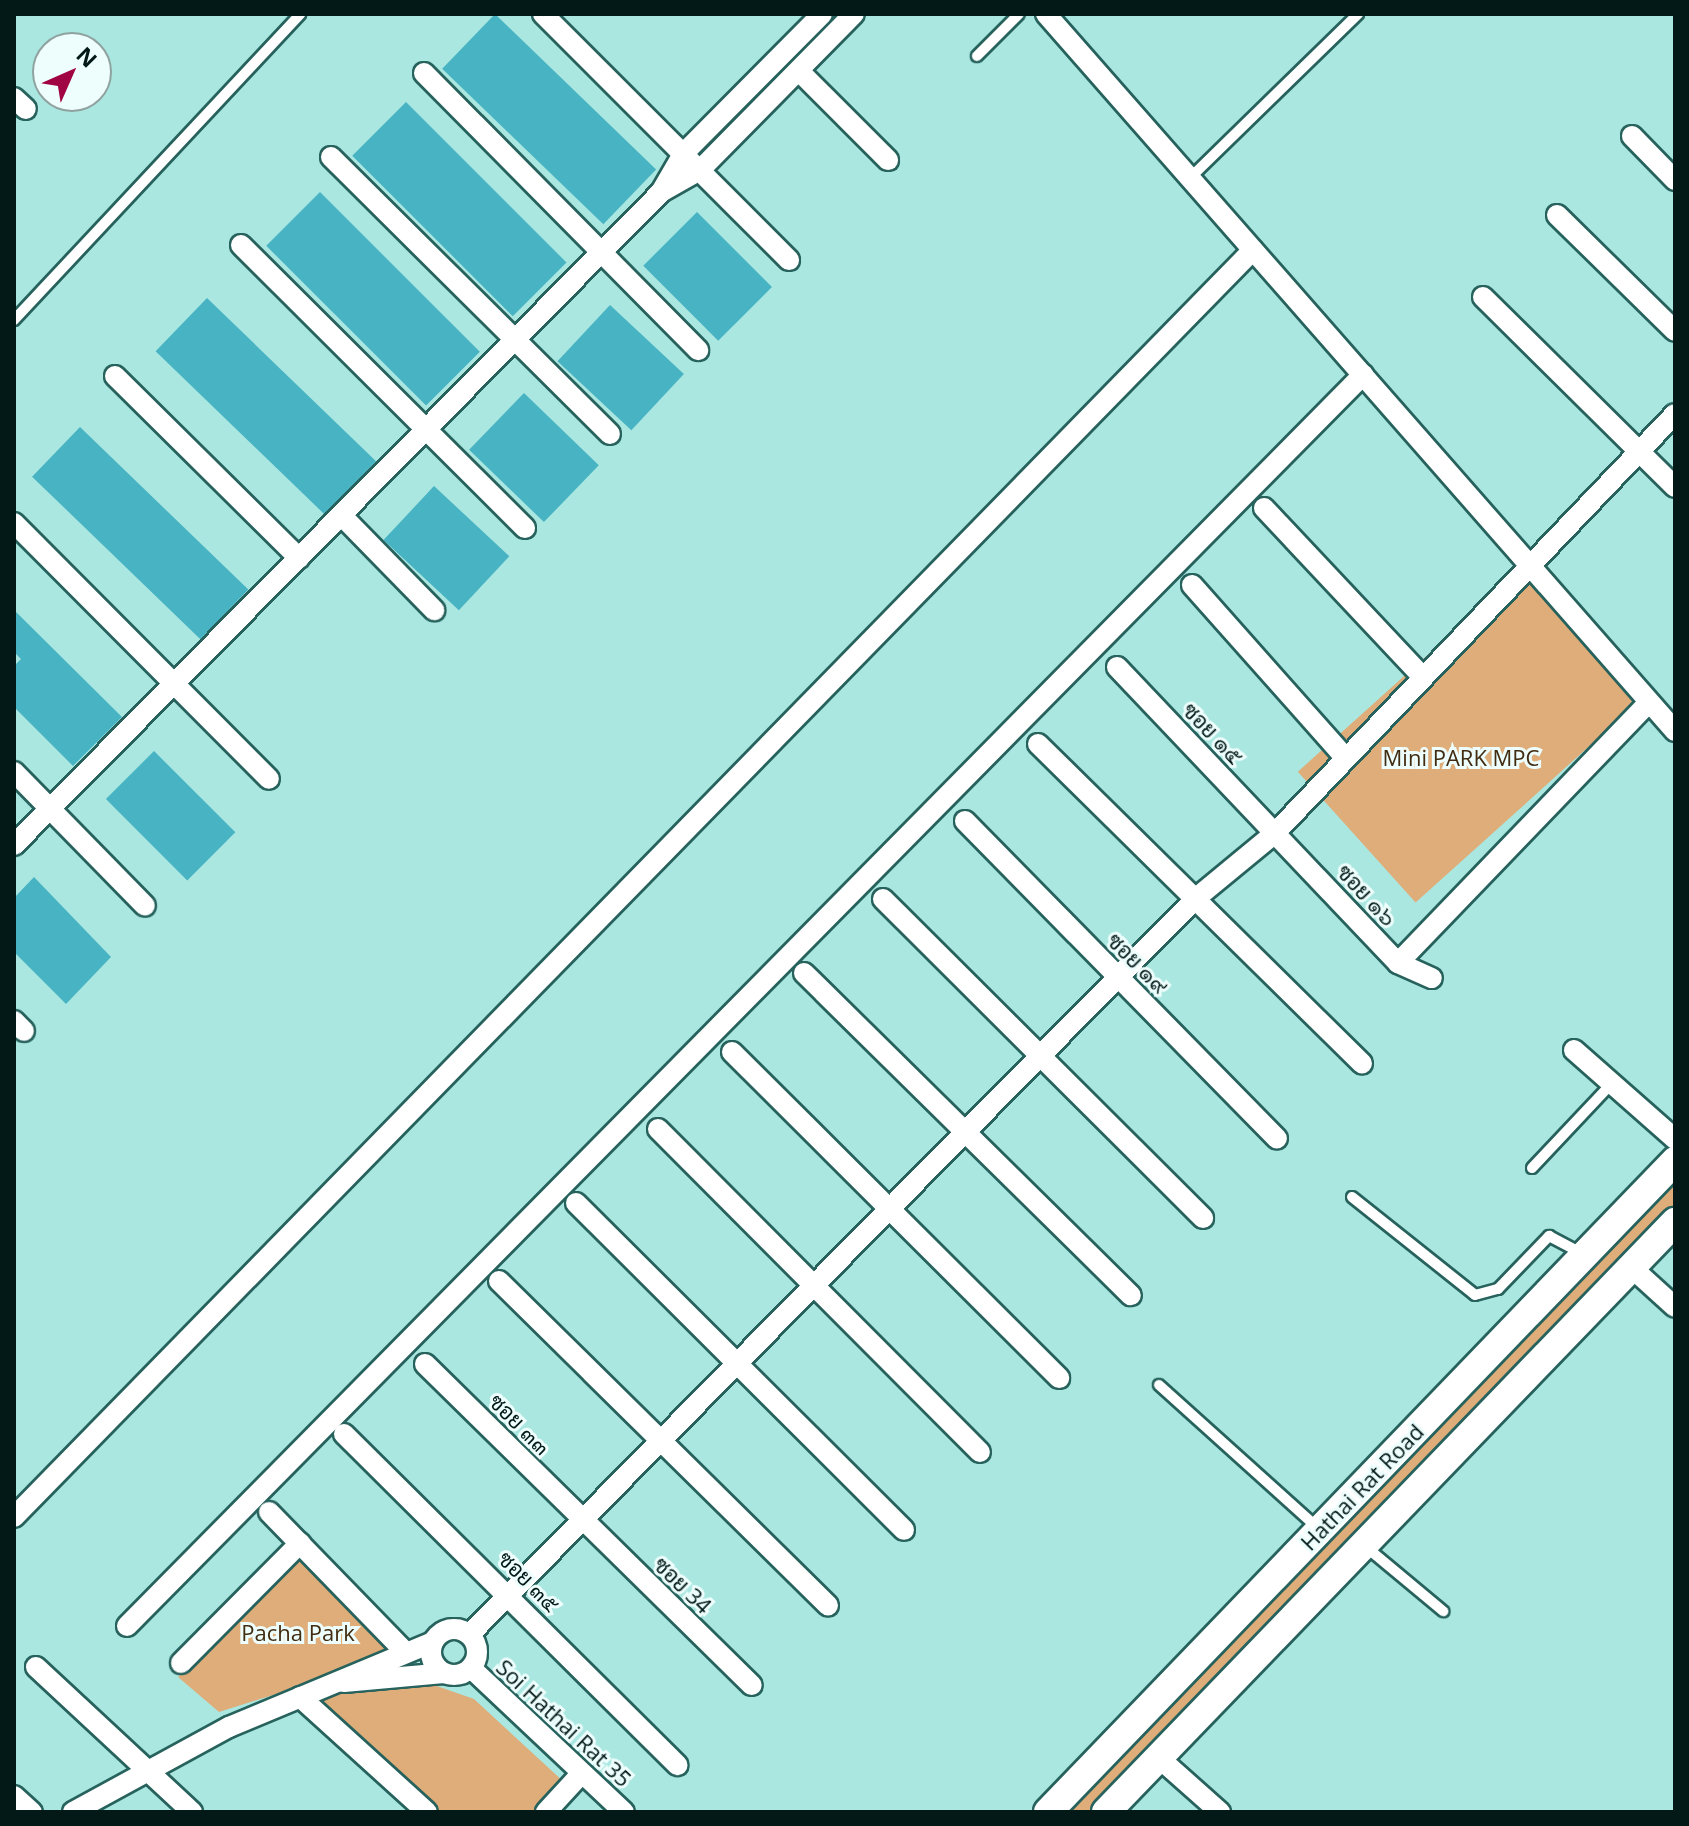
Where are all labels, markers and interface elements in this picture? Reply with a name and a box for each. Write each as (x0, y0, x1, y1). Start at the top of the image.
north arrow (32, 32, 112, 112)
text: N (71, 40, 104, 73)
street label: ซอย ๑๕ (1178, 697, 1248, 769)
park label: Mini PARK MPC (1383, 745, 1539, 771)
street label: ซอย ๑๖ (1332, 859, 1402, 931)
street label: ซอย ๑๙ (1102, 927, 1174, 999)
street label: ซอย ๓๓ (484, 1388, 556, 1460)
street label: Hathai Rat Road (1295, 1418, 1429, 1556)
street label: ซอย ๓๕ (493, 1545, 565, 1617)
street label: ซอย 34 (649, 1551, 717, 1619)
park label: Pacha Park (241, 1620, 355, 1646)
street label: Soi Hathai Rat 35 (491, 1654, 637, 1792)

